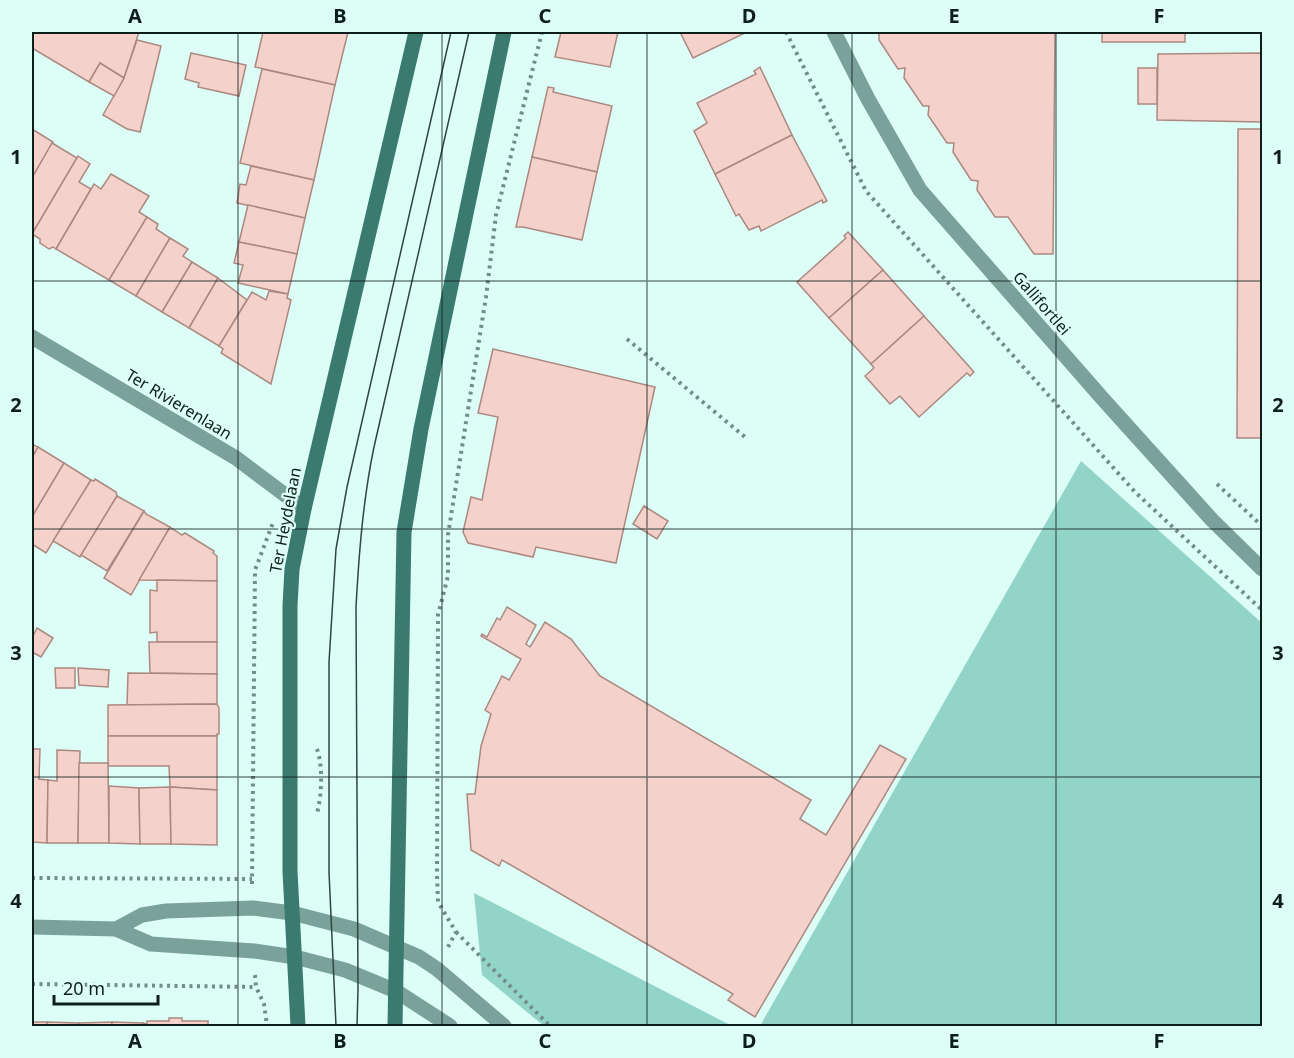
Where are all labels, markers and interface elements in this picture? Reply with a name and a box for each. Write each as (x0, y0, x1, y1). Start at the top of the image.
text: A (128, 2, 142, 29)
text: B (333, 2, 347, 29)
text: C (539, 2, 552, 29)
text: D (742, 2, 756, 29)
text: E (948, 2, 960, 29)
text: F (1154, 2, 1164, 29)
text: 1 (10, 143, 22, 170)
text: 1 (1272, 143, 1284, 170)
street label: Gallifortlei (1008, 266, 1076, 340)
street label: Ter Rivierenlaan (122, 364, 236, 444)
text: 2 (10, 391, 22, 418)
text: 2 (1272, 391, 1284, 418)
street label: Ter Heydelaan (264, 465, 306, 575)
text: 3 (10, 639, 22, 666)
text: 3 (1272, 639, 1284, 666)
text: 4 (10, 887, 22, 914)
text: 4 (1272, 887, 1284, 914)
scale bar (54, 968, 158, 1006)
text: 20 m (63, 976, 105, 1000)
text: A (128, 1027, 142, 1054)
text: B (333, 1027, 347, 1054)
text: C (539, 1027, 552, 1054)
text: D (742, 1027, 756, 1054)
text: E (948, 1027, 960, 1054)
text: F (1154, 1027, 1164, 1054)

